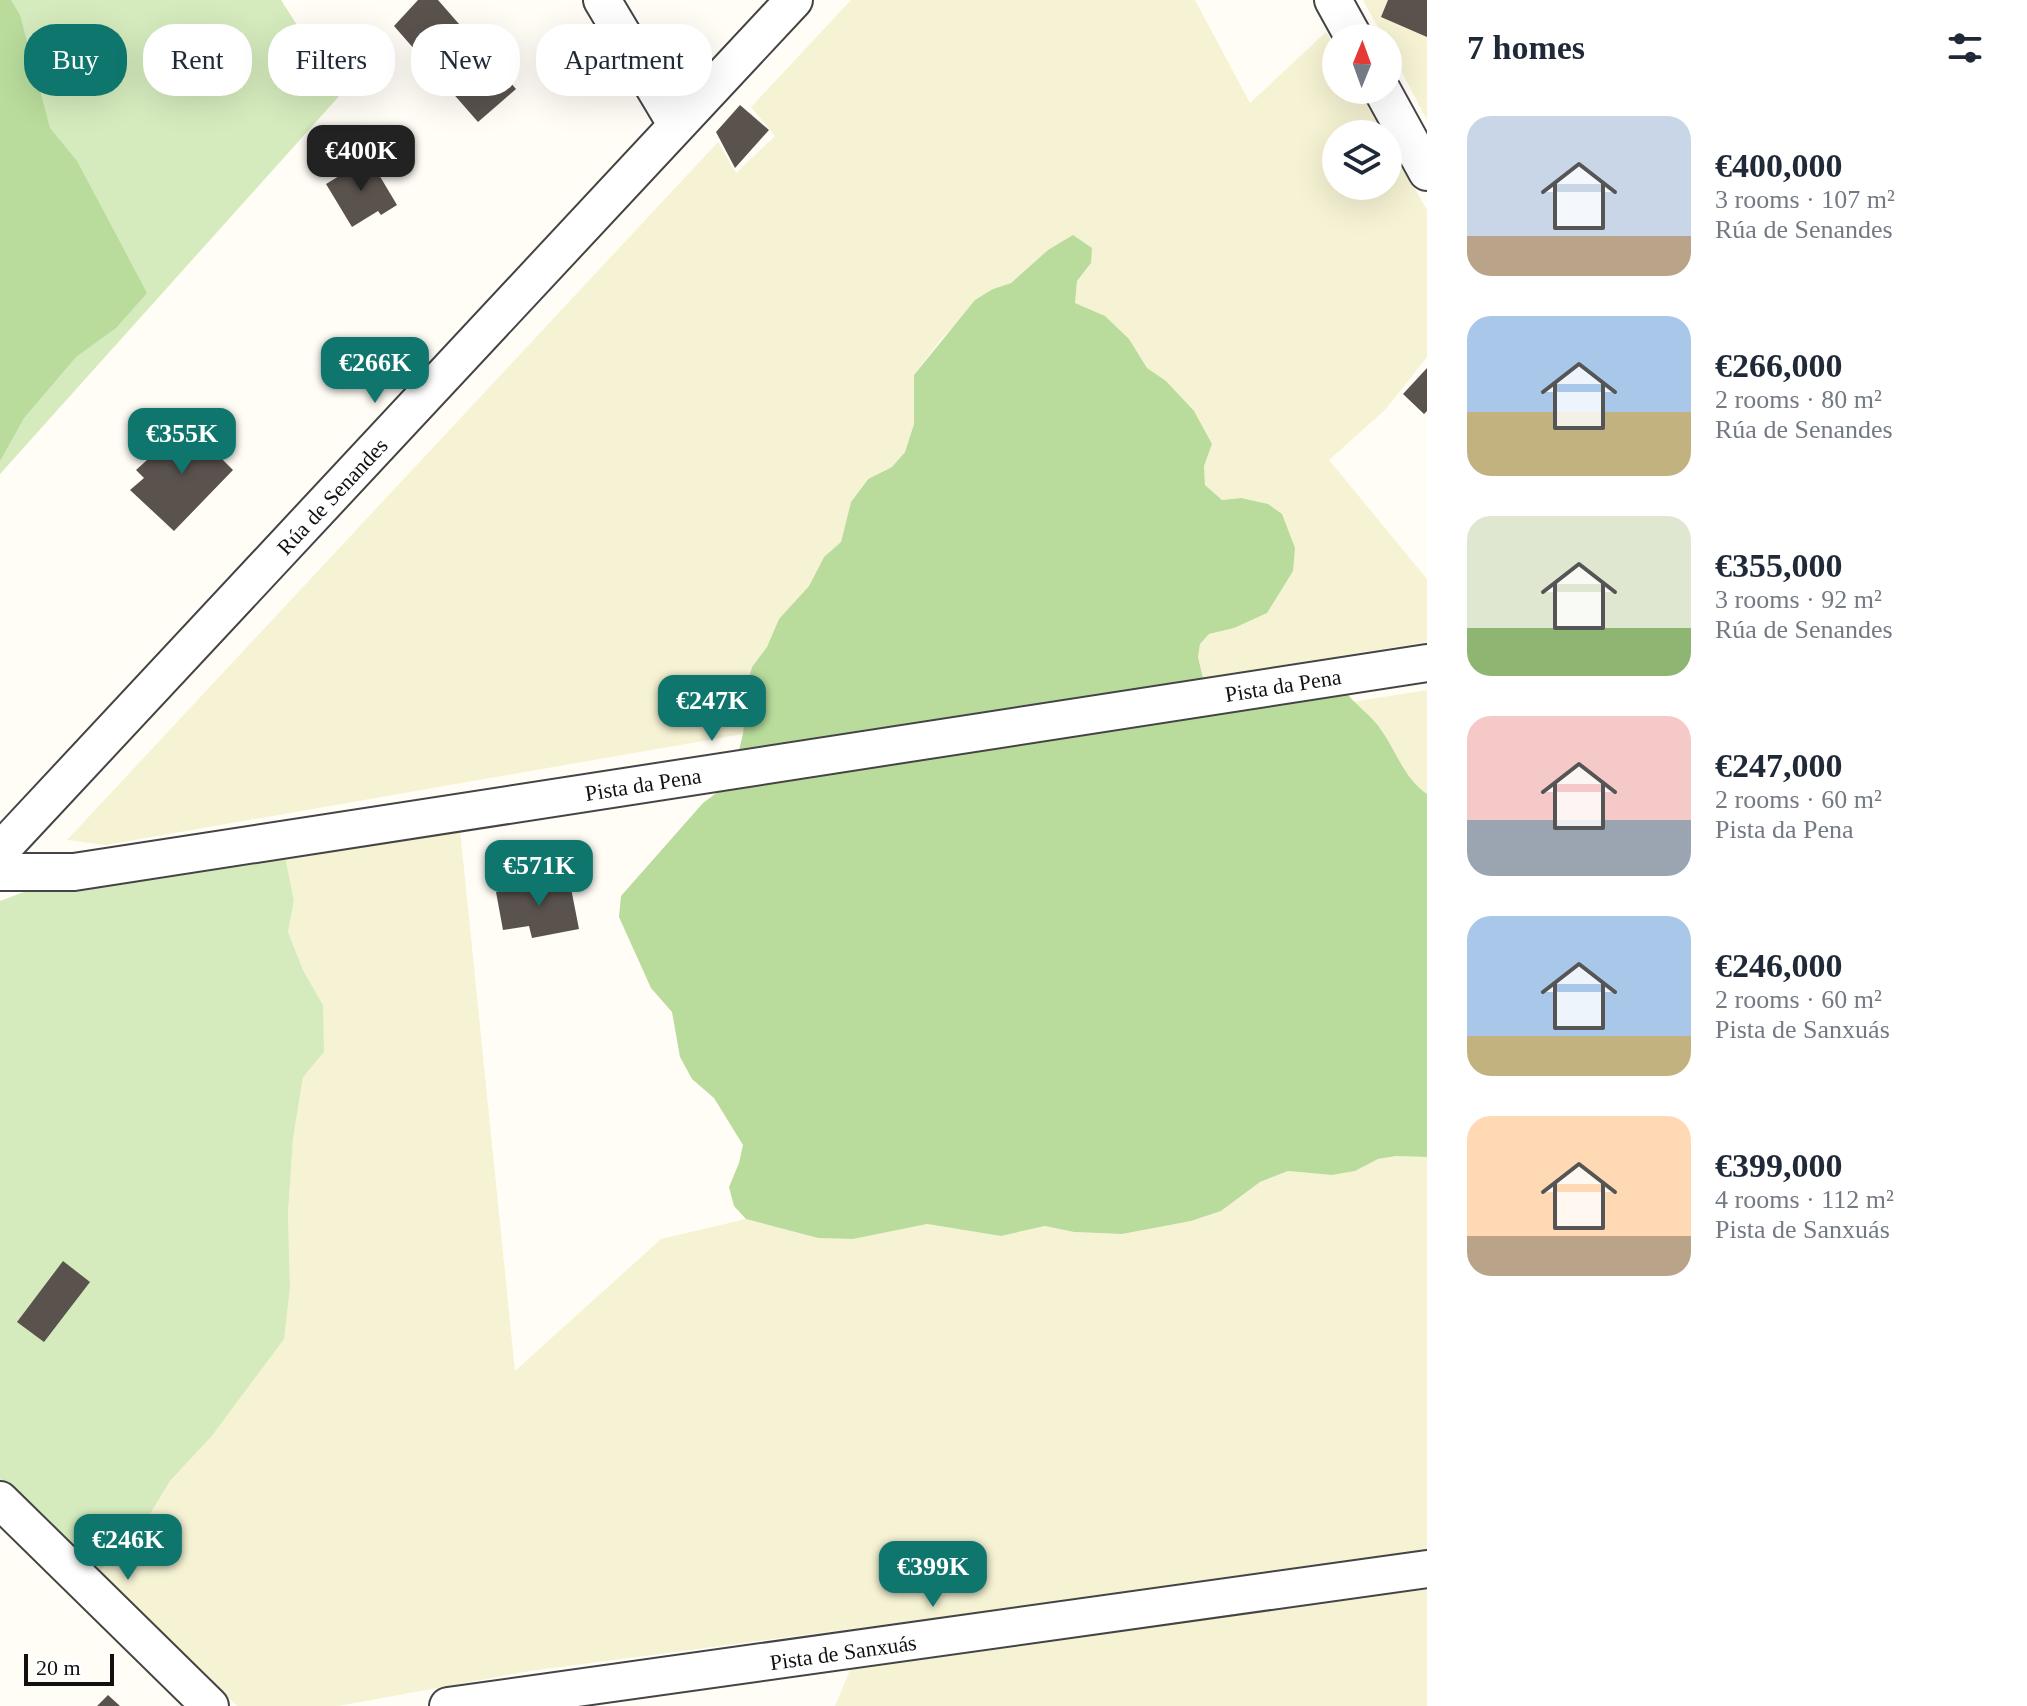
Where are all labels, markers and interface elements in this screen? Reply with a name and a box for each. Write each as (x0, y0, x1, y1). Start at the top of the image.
chip: Buy (24, 24, 127, 96)
chip: Rent (143, 24, 252, 96)
chip: Filters (268, 24, 395, 96)
chip: New (411, 24, 520, 96)
chip: Apartment (536, 24, 712, 96)
north arrow (1322, 24, 1402, 104)
map controls (1322, 24, 1402, 200)
icon: filters (1943, 26, 1987, 70)
text: 7 homes (1467, 29, 1585, 66)
button: layers (1322, 120, 1402, 200)
pin: €400K (305, 125, 417, 193)
text: €400K (325, 136, 397, 165)
text: €400,000 (1715, 147, 1843, 184)
icon: home (1531, 148, 1627, 244)
text: 3 rooms · 107 m² (1715, 185, 1895, 214)
text: Rúa de Senandes (1715, 215, 1893, 244)
pin: €266K (319, 337, 431, 405)
text: €266,000 (1715, 347, 1843, 384)
text: €266K (339, 348, 411, 377)
icon: home (1531, 348, 1627, 444)
text: 2 rooms · 80 m² (1715, 385, 1882, 414)
pin: €355K (126, 408, 238, 476)
text: Rúa de Senandes (1715, 415, 1893, 444)
text: €355K (146, 419, 218, 448)
street label: Rúa de Senandes (272, 433, 393, 560)
text: €355,000 (1715, 547, 1843, 584)
icon: home (1531, 548, 1627, 644)
text: 3 rooms · 92 m² (1715, 585, 1882, 614)
text: Rúa de Senandes (1715, 615, 1893, 644)
street label: Pista da Pena (1223, 664, 1343, 707)
pin: €247K (656, 675, 768, 743)
text: €247K (676, 686, 748, 715)
text: €247,000 (1715, 747, 1843, 784)
icon: home (1531, 748, 1627, 844)
street label: Pista da Pena (583, 763, 703, 806)
text: 2 rooms · 60 m² (1715, 785, 1882, 814)
text: Pista da Pena (1715, 815, 1854, 844)
pin: €571K (483, 840, 595, 908)
text: €571K (503, 851, 575, 880)
text: €246,000 (1715, 947, 1843, 984)
icon: home (1531, 948, 1627, 1044)
text: 2 rooms · 60 m² (1715, 985, 1882, 1014)
text: Pista de Sanxuás (1715, 1015, 1890, 1044)
text: €399,000 (1715, 1147, 1843, 1184)
icon: home (1531, 1148, 1627, 1244)
text: 4 rooms · 112 m² (1715, 1185, 1894, 1214)
text: Pista de Sanxuás (1715, 1215, 1890, 1244)
pin: €246K (72, 1514, 184, 1582)
text: €246K (92, 1525, 164, 1554)
pin: €399K (877, 1541, 989, 1609)
text: €399K (897, 1552, 969, 1581)
street label: Pista de Sanxuás (768, 1630, 918, 1675)
scale bar (24, 1650, 114, 1686)
text: 20 m (36, 1655, 81, 1680)

